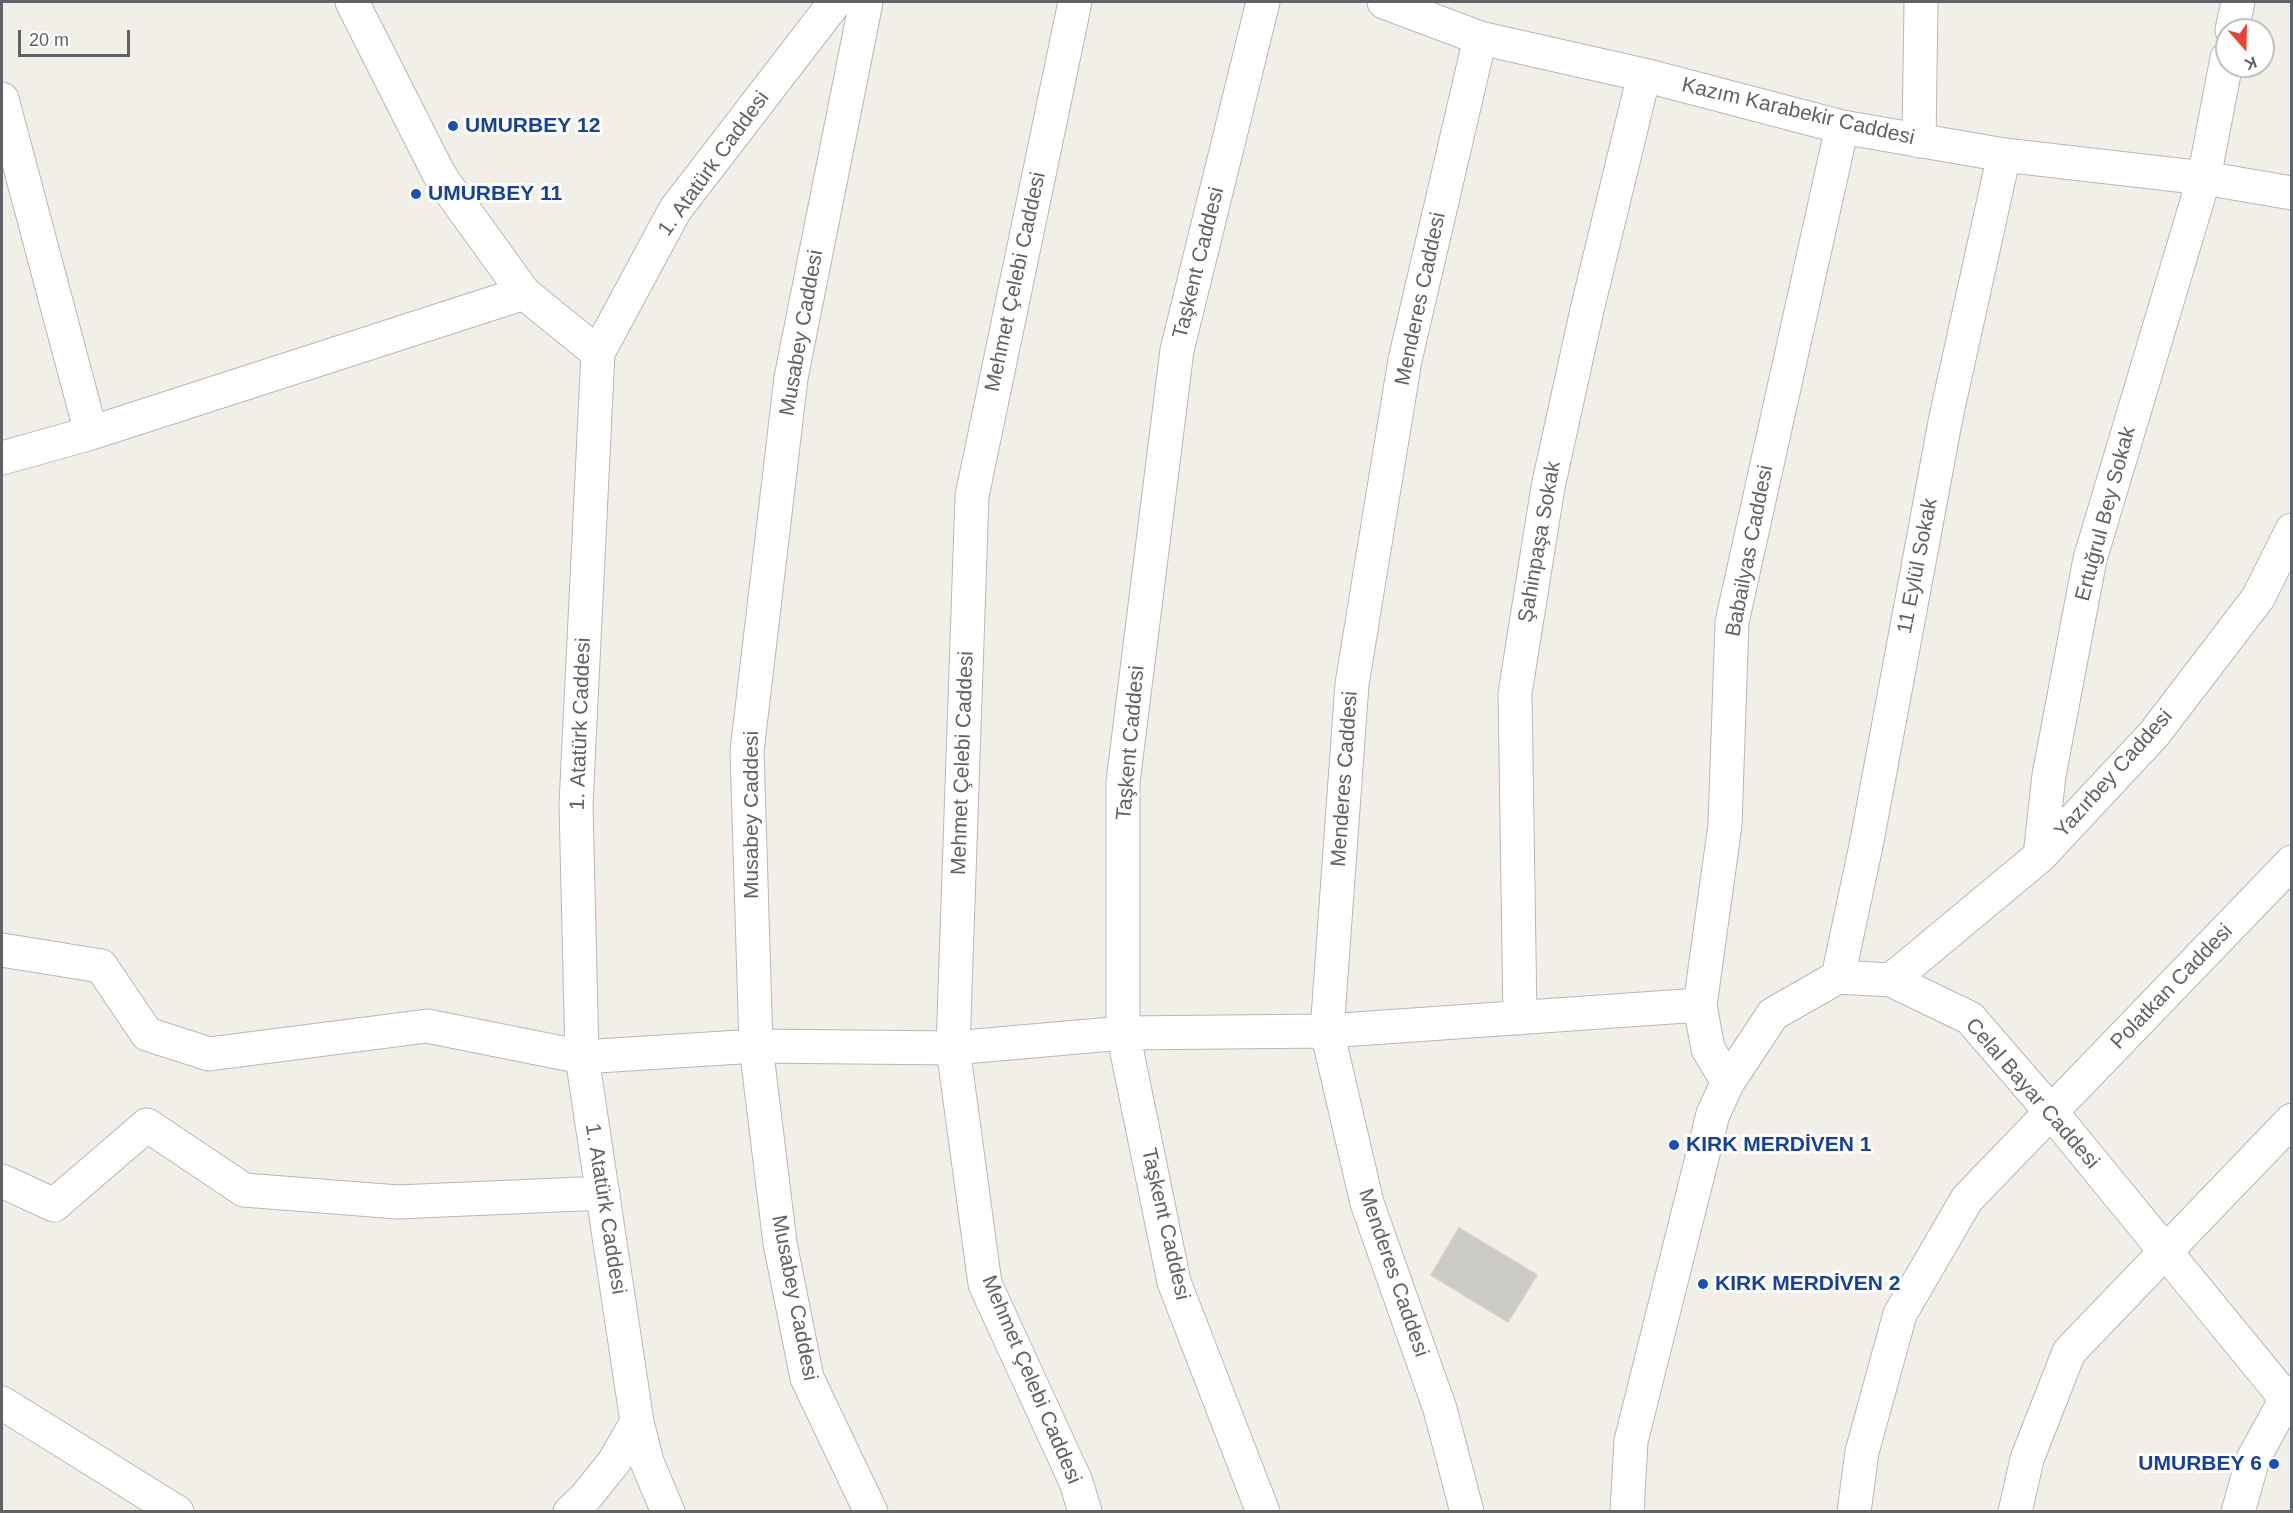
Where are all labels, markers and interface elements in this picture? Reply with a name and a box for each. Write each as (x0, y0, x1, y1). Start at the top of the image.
scale bar (21, 18, 134, 56)
north arrow (2215, 18, 2275, 78)
text: 20 m (29, 30, 69, 50)
text: K (2242, 54, 2259, 73)
street label: Kazım Karabekir Caddesi (1679, 73, 1917, 151)
street label: 1. Atatürk Caddesi (653, 87, 775, 241)
place label: UMURBEY 12 (465, 113, 600, 139)
marker: UMURBEY 12 (446, 119, 460, 133)
street label: Mehmet Çelebi Caddesi (980, 170, 1052, 394)
place label: UMURBEY 11 (428, 181, 562, 207)
street label: Taşkent Caddesi (1168, 185, 1230, 341)
marker: UMURBEY 11 (409, 187, 423, 201)
street label: Menderes Caddesi (1390, 210, 1452, 388)
street label: Musabey Caddesi (775, 248, 829, 418)
street label: Ertuğrul Bey Sokak (2071, 424, 2141, 604)
street label: Şahinpaşa Sokak (1513, 459, 1567, 625)
street label: Babailyas Caddesi (1721, 463, 1779, 639)
street label: 11 Eylül Sokak (1893, 496, 1943, 636)
street label: 1. Atatürk Caddesi (565, 637, 597, 811)
street label: Mehmet Çelebi Caddesi (946, 651, 980, 875)
street label: Taşkent Caddesi (1112, 665, 1150, 821)
street label: Menderes Caddesi (1326, 690, 1364, 868)
street label: Yazırbey Caddesi (2050, 705, 2178, 843)
street label: Musabey Caddesi (739, 731, 765, 899)
street label: Polatkan Caddesi (2106, 919, 2238, 1055)
street label: Celal Bayar Caddesi (1960, 1013, 2104, 1175)
street label: 1. Atatürk Caddesi (579, 1122, 631, 1296)
place label: KIRK MERDİVEN 1 (1686, 1132, 1872, 1158)
marker: KIRK MERDİVEN 1 (1667, 1138, 1681, 1152)
street label: Taşkent Caddesi (1135, 1146, 1195, 1302)
street label: Menderes Caddesi (1352, 1186, 1434, 1360)
street label: Musabey Caddesi (766, 1213, 822, 1383)
place label: KIRK MERDİVEN 2 (1715, 1271, 1901, 1297)
street label: Mehmet Çelebi Caddesi (976, 1272, 1086, 1488)
marker: KIRK MERDİVEN 2 (1696, 1277, 1710, 1291)
place label: UMURBEY 6 (2138, 1451, 2262, 1477)
marker: UMURBEY 6 (2267, 1457, 2281, 1471)

